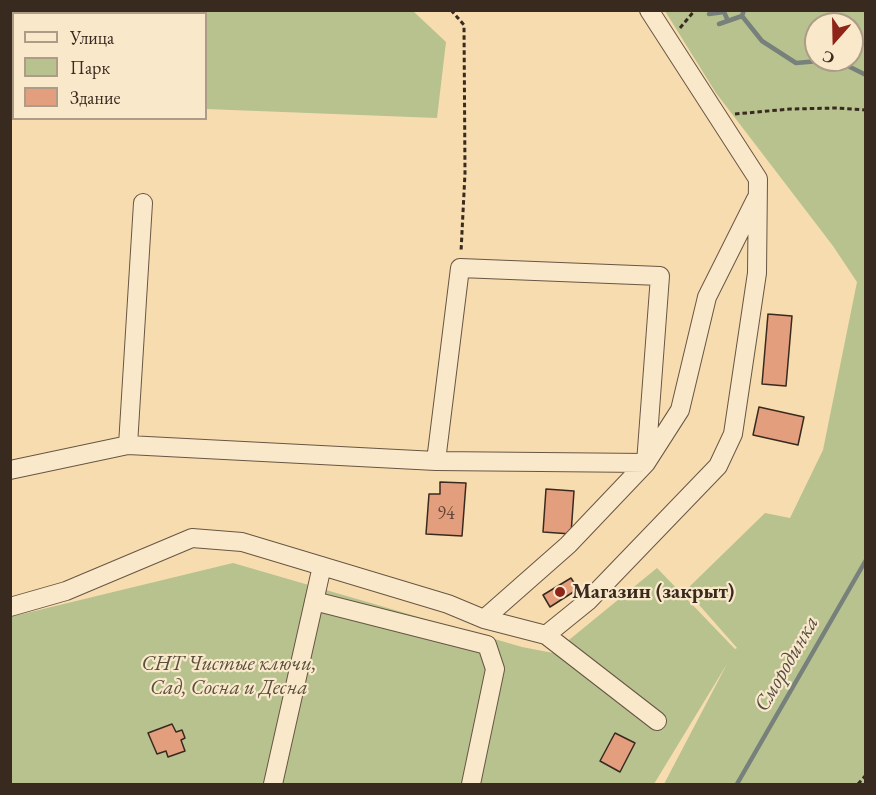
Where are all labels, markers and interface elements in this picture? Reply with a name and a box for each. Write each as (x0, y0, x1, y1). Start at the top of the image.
legend (12, 12, 207, 120)
north arrow (804, 12, 864, 72)
text: Улица (70, 26, 114, 49)
text: С (819, 46, 837, 69)
text: Парк (70, 56, 110, 79)
text: Здание (70, 86, 120, 109)
house number: 94 (437, 503, 455, 525)
place label: Магазин (закрыт) (572, 579, 734, 605)
marker: Магазин (закрыт) (553, 585, 567, 599)
water label: Смородинка (749, 611, 825, 717)
park label: СНТ Чистые ключи, Сад, Сосна и Десна (142, 651, 316, 701)

